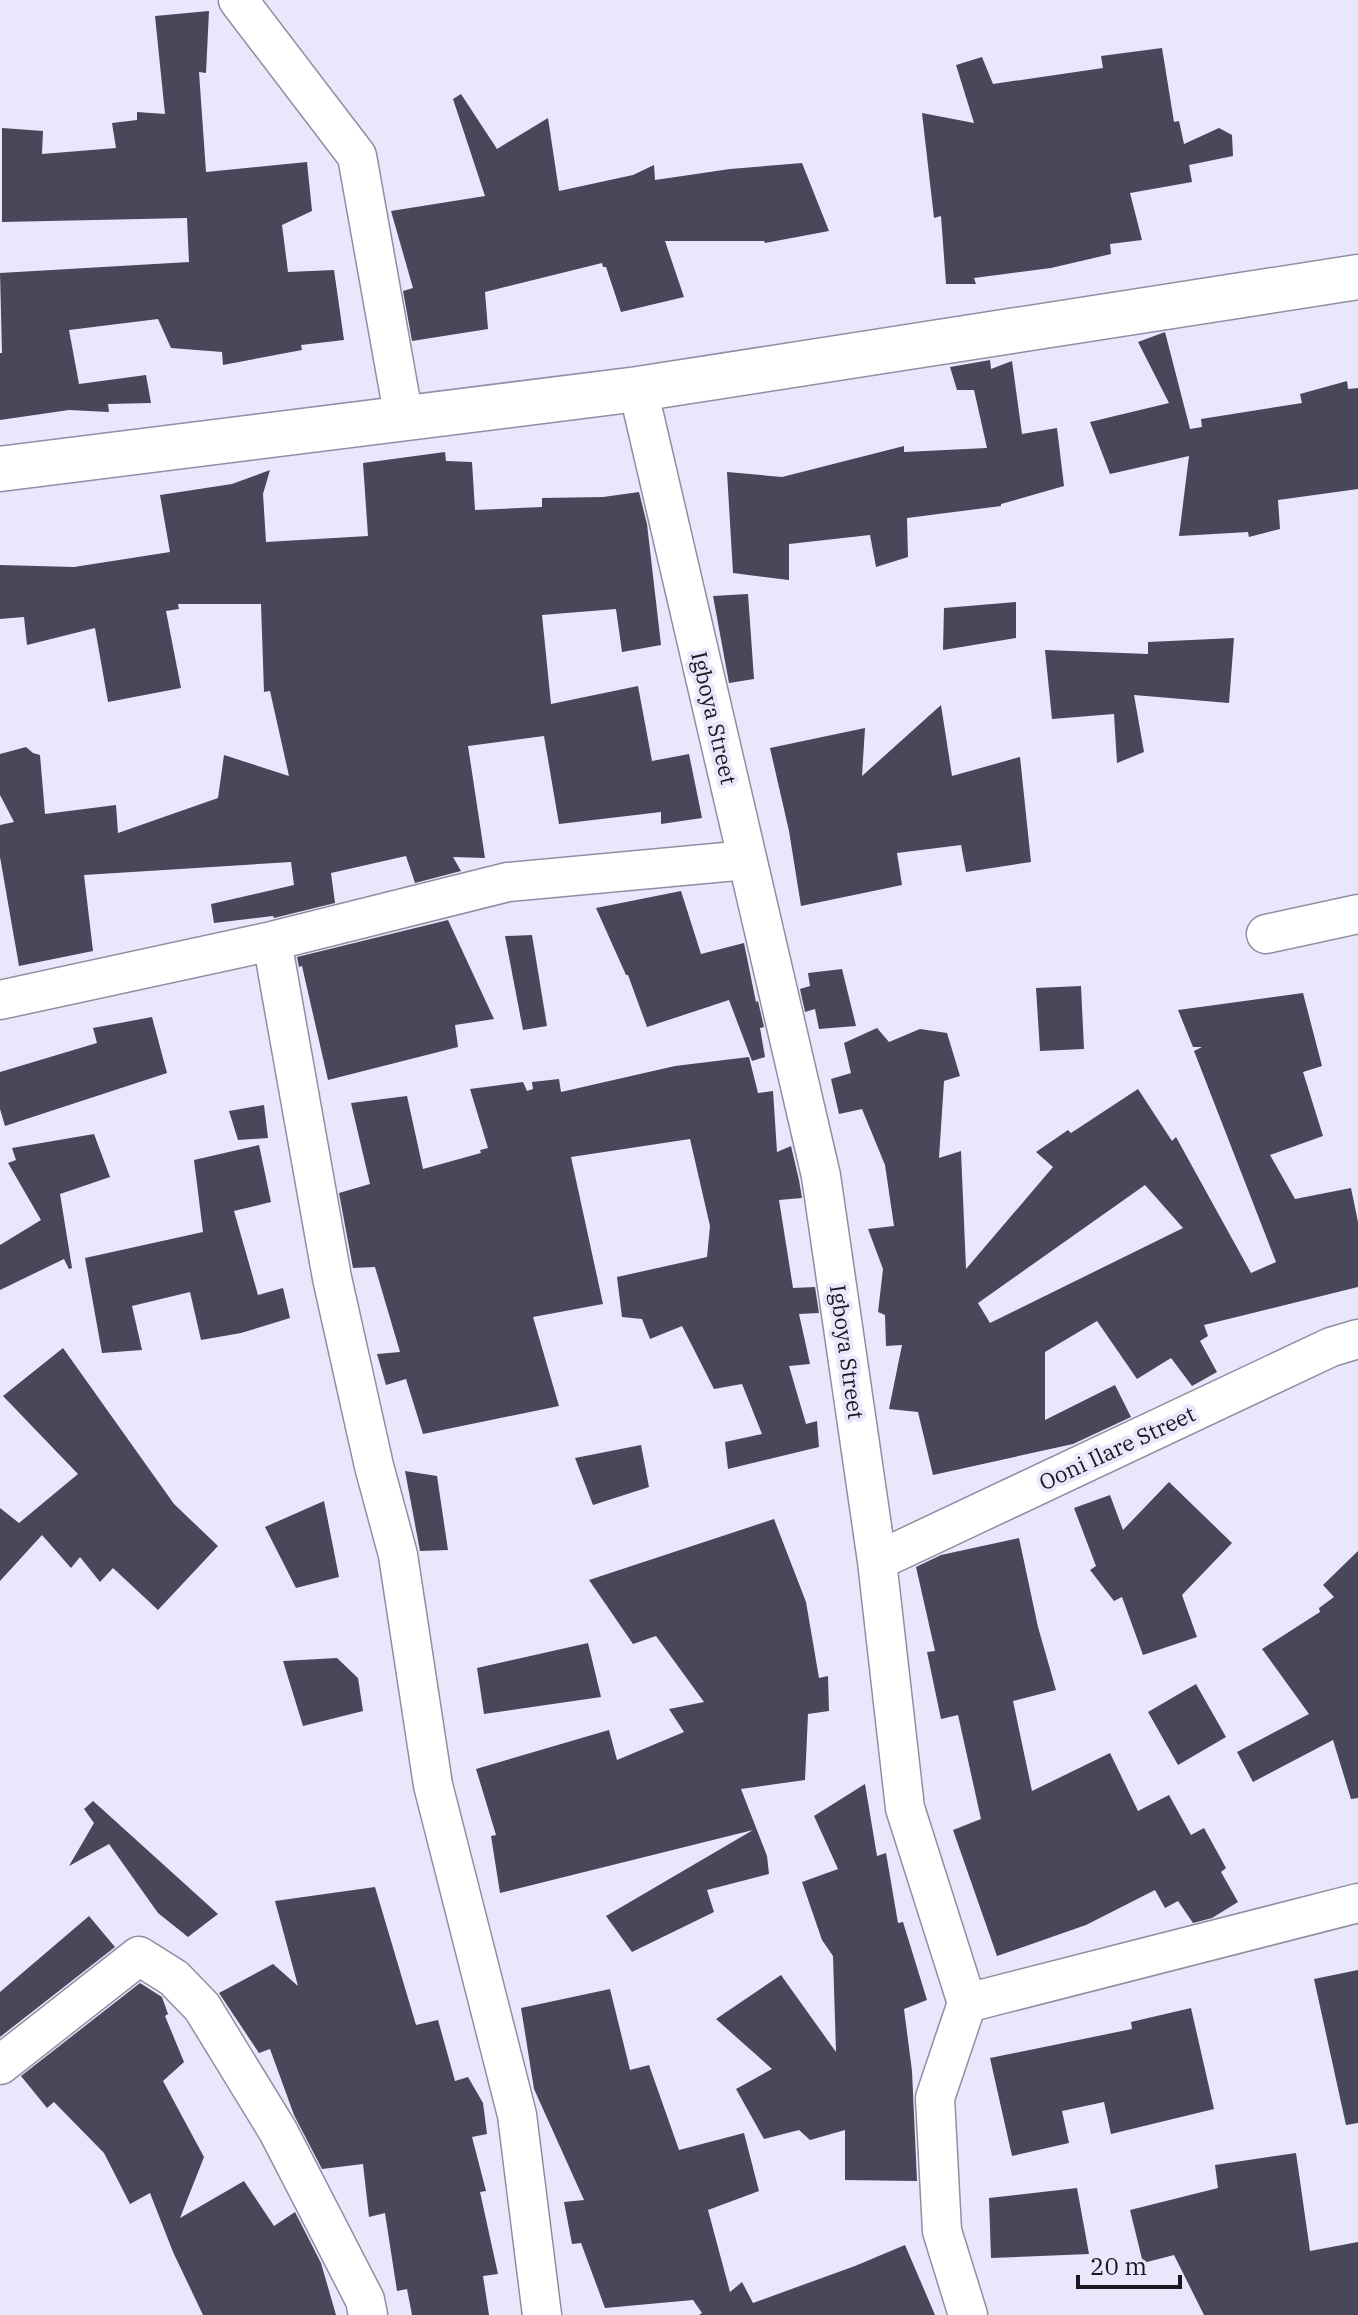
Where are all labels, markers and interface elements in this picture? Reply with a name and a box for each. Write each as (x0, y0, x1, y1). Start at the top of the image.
street label: Igboya Street (685, 649, 744, 787)
street label: Igboya Street (824, 1283, 871, 1421)
street label: Ooni Ilare Street (1034, 1399, 1200, 1496)
scale bar (1078, 2239, 1180, 2289)
text: 20 m (1090, 2250, 1147, 2282)

